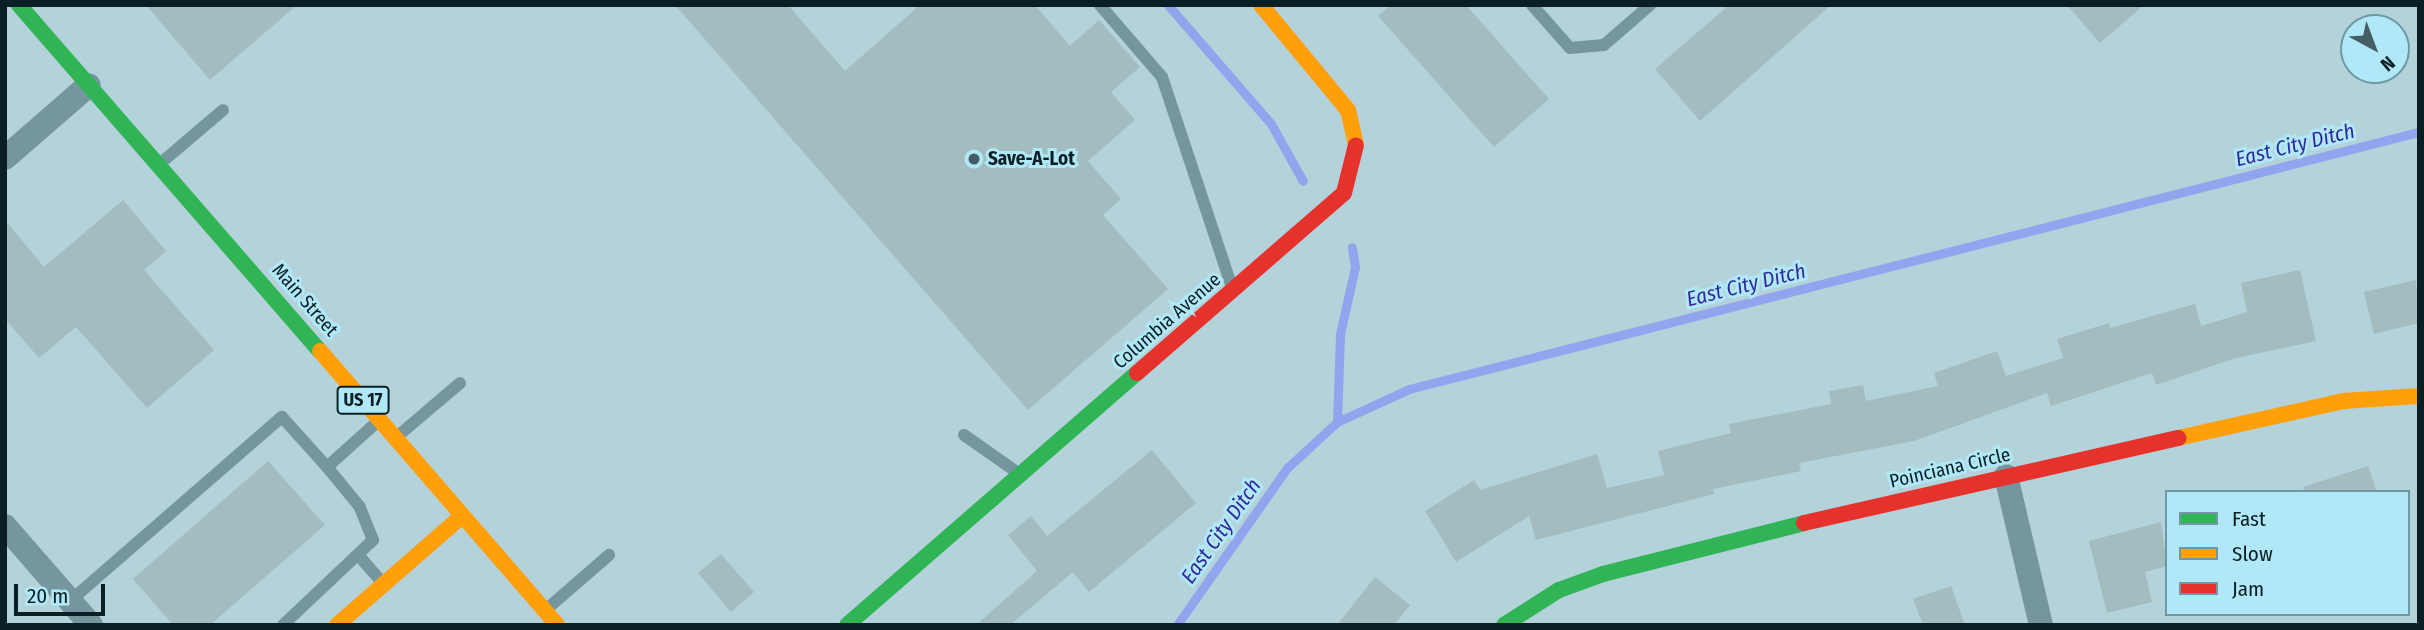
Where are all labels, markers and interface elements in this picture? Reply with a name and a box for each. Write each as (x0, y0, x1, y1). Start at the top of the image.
north arrow (2340, 14, 2410, 84)
text: N (2376, 51, 2400, 76)
water label: East City Ditch (2233, 118, 2357, 172)
place label: Save-A-Lot (988, 148, 1075, 170)
marker: Save-A-Lot (966, 151, 982, 167)
water label: East City Ditch (1684, 258, 1808, 312)
street label: Main Street (267, 259, 343, 341)
street label: Columbia Avenue (1109, 268, 1225, 374)
road number: US 17 (335, 386, 391, 414)
street label: Poinciana Circle (1887, 443, 2013, 493)
water label: East City Ditch (1176, 474, 1266, 588)
legend (2165, 490, 2410, 616)
text: Fast (2232, 506, 2266, 532)
text: Slow (2232, 541, 2273, 567)
scale bar (18, 570, 108, 614)
text: Jam (2232, 576, 2264, 602)
text: 20 m (27, 583, 68, 609)

